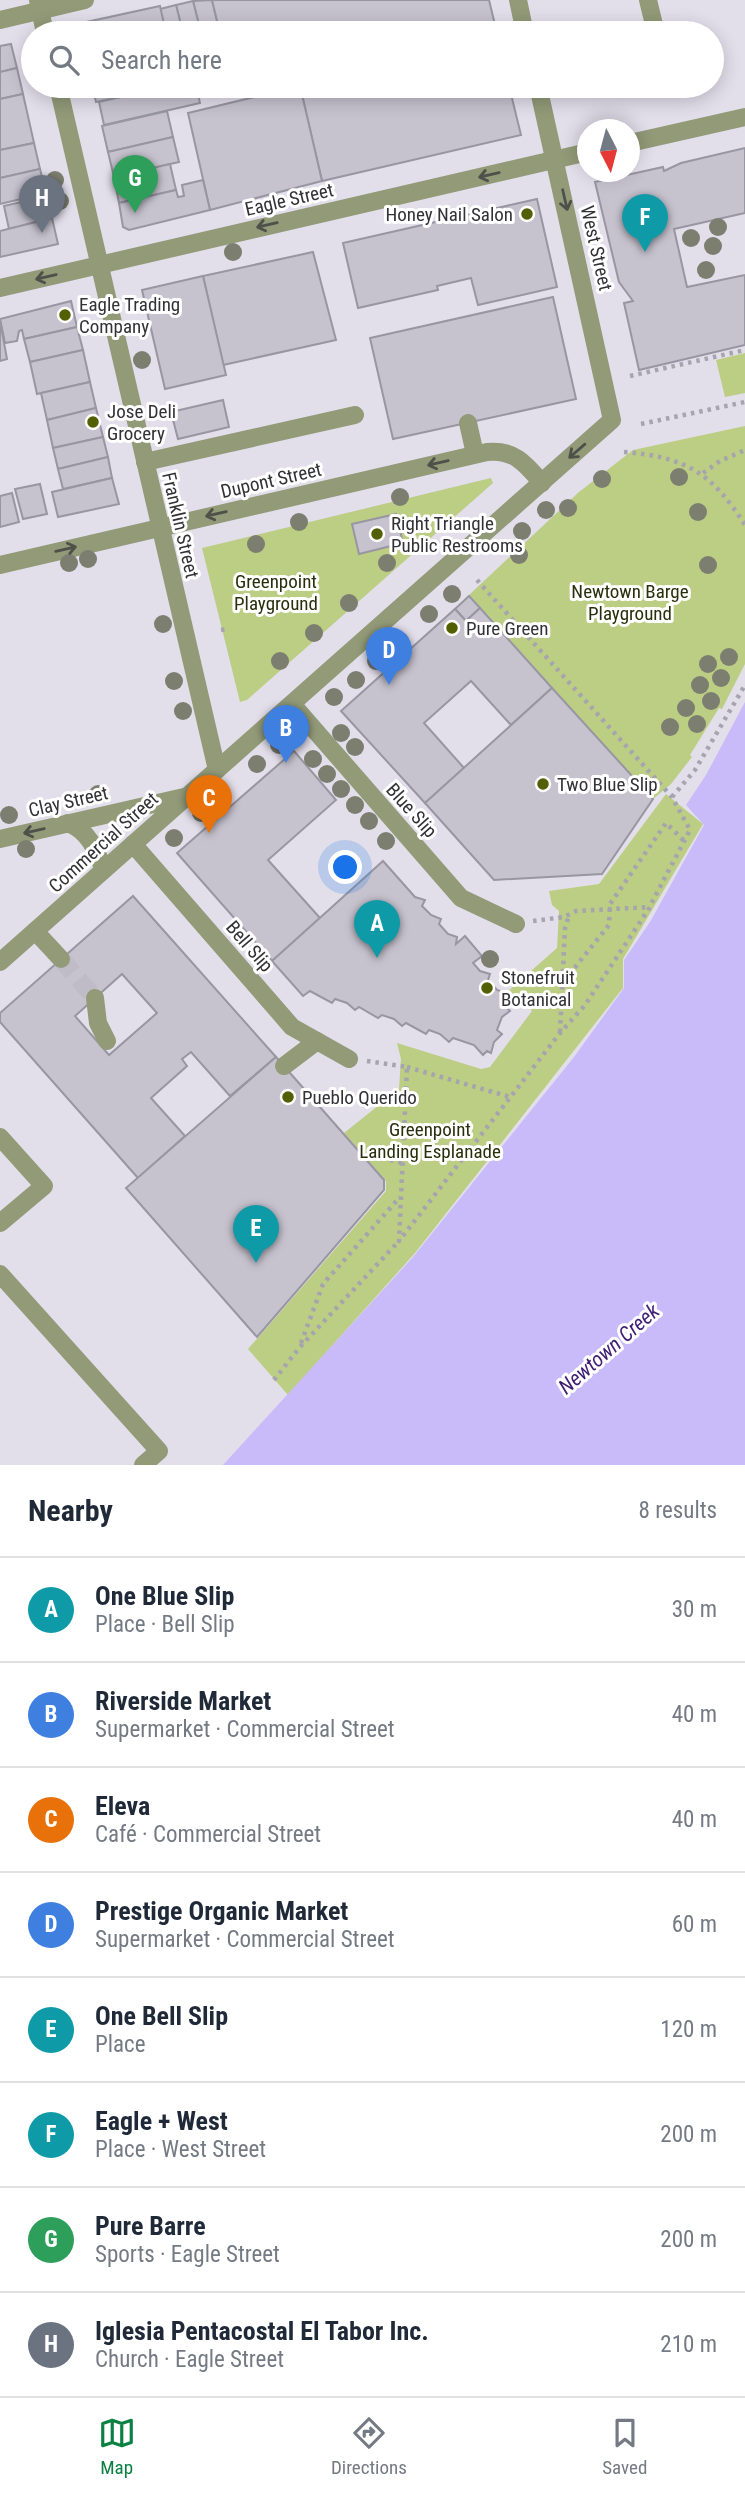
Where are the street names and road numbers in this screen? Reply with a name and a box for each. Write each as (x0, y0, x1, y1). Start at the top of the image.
street label: Eagle Street (243, 178, 336, 221)
street label: West Street (576, 203, 617, 293)
street label: Dupont Street (219, 458, 324, 503)
street label: Franklin Street (157, 470, 204, 580)
street label: Blue Slip (381, 778, 442, 842)
street label: Clay Street (26, 781, 110, 822)
street label: Commercial Street (44, 787, 163, 897)
street label: Bell Slip (221, 916, 278, 977)

